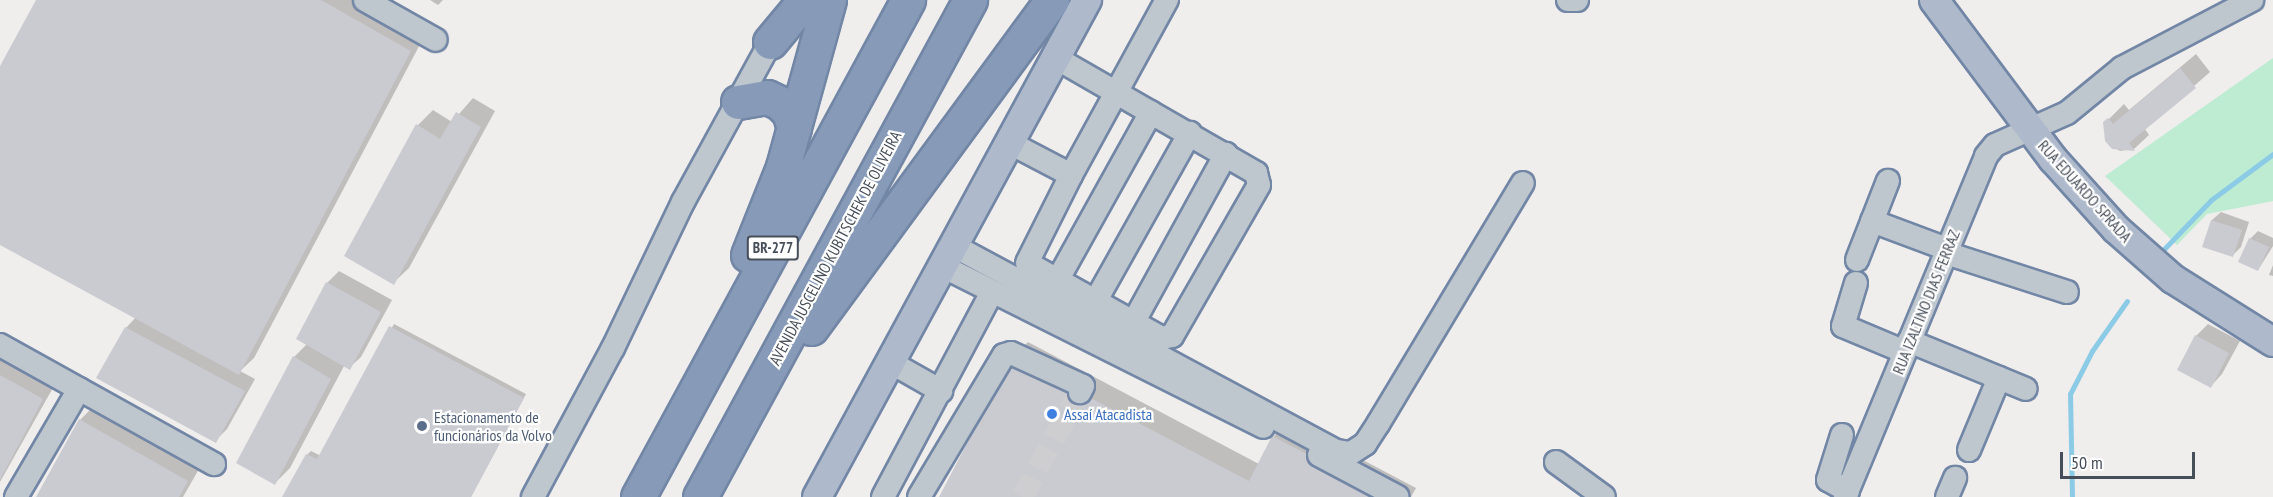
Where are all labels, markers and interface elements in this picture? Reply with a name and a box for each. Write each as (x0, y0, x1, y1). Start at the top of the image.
street label: AVENIDA JUSCELINO KUBITSCHEK DE OLIVEIRA (765, 127, 905, 369)
street label: RUA EDUARDO SPRADA (2034, 136, 2136, 246)
street label: RUA IZALTINO DIAS FERRAZ (1888, 227, 1964, 377)
road number: BR-277 (746, 236, 800, 260)
place label: Assaí Atacadista (1064, 404, 1152, 424)
place label: Estacionamento de funcionários da Volvo (434, 407, 552, 445)
marker: Assaí Atacadista (1045, 407, 1059, 421)
marker: Estacionamento de funcionários da Volvo (415, 419, 429, 433)
scale bar (2063, 440, 2198, 478)
text: 50 m (2071, 451, 2103, 474)

